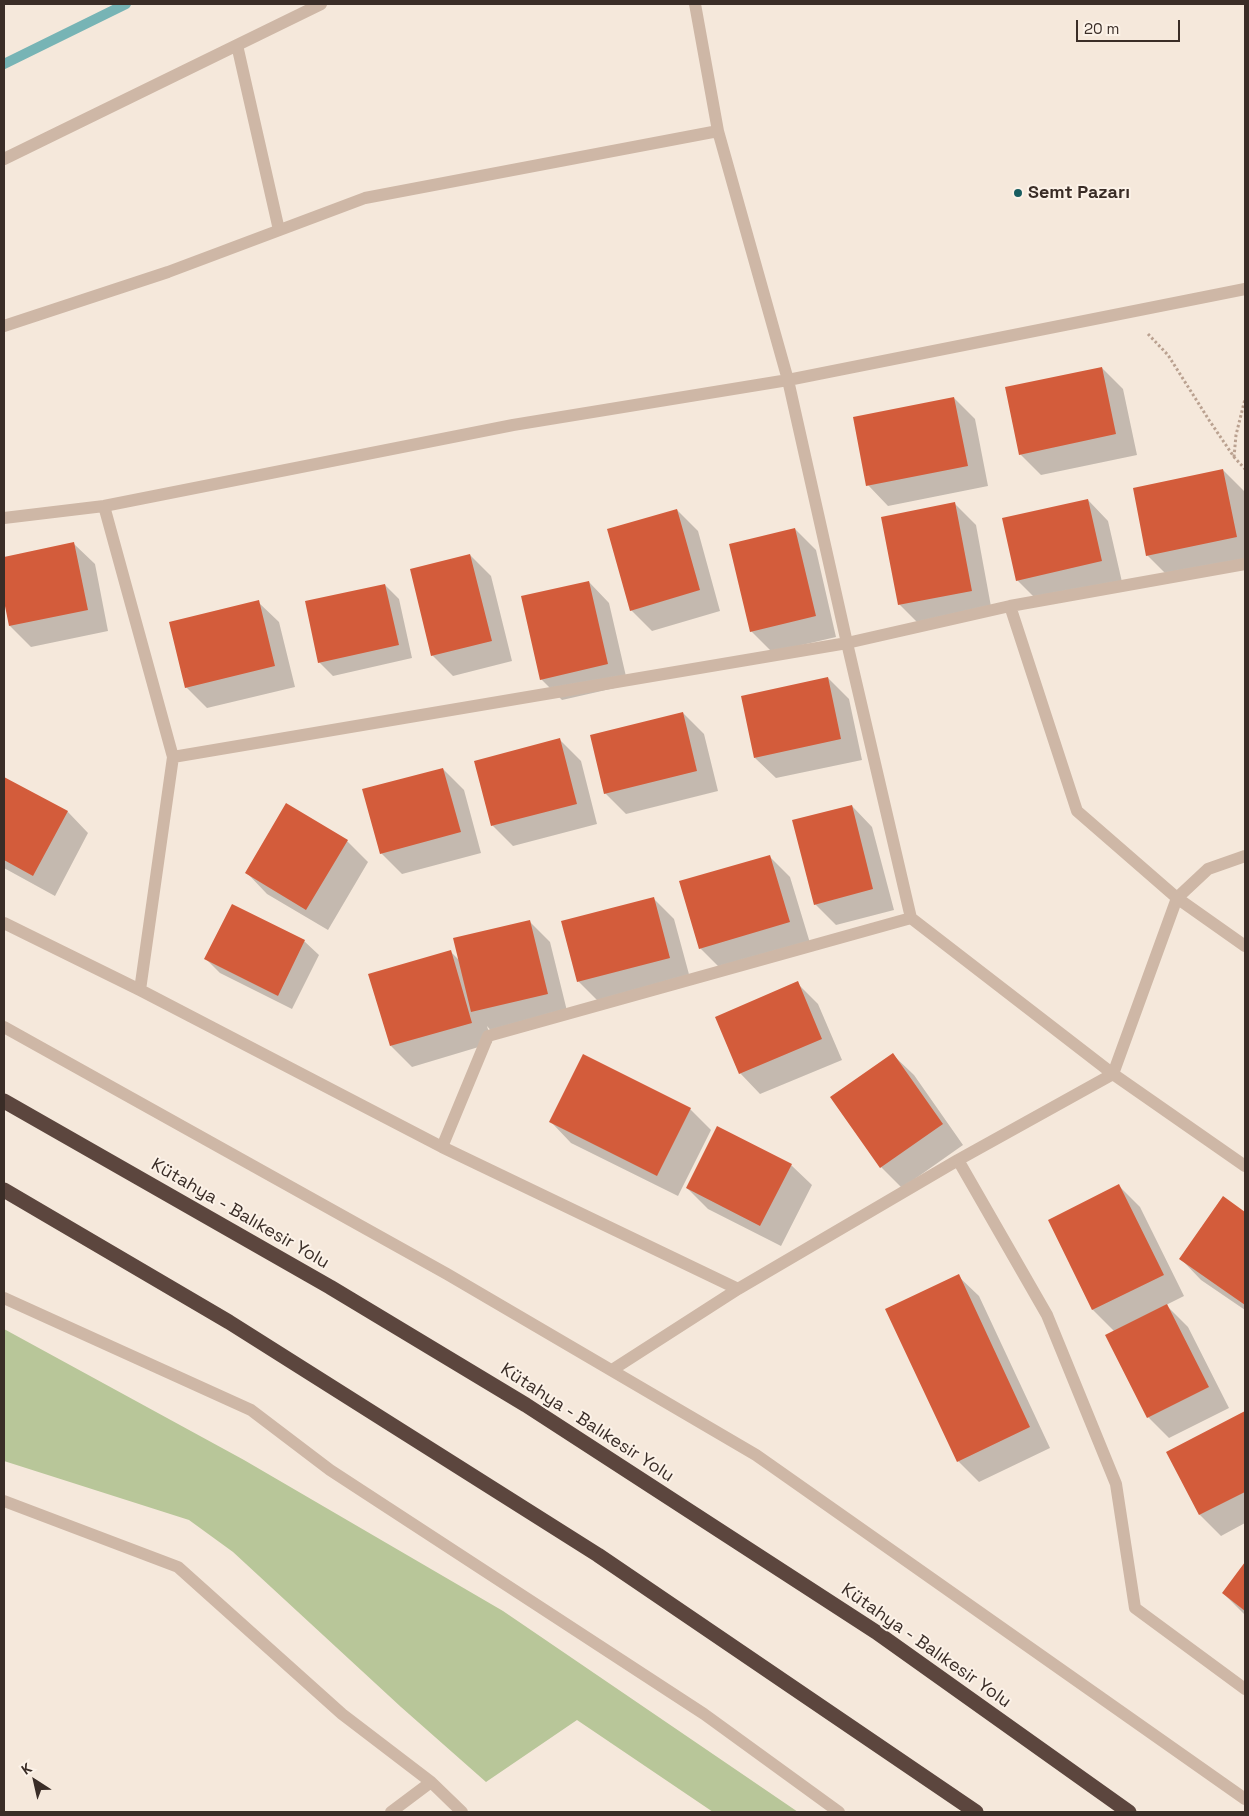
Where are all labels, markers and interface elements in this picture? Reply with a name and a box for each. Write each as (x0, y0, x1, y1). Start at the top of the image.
scale bar (1079, 10, 1183, 42)
text: 20 m (1084, 19, 1119, 38)
place label: Semt Pazarı (1028, 182, 1130, 204)
marker: Semt Pazarı (1012, 187, 1024, 199)
street label: Kütahya - Balıkesir Yolu (147, 1154, 333, 1274)
street label: Kütahya - Balıkesir Yolu (496, 1359, 678, 1487)
street label: Kütahya - Balıkesir Yolu (837, 1579, 1015, 1713)
north arrow (10, 1756, 60, 1806)
text: K (18, 1759, 35, 1779)

